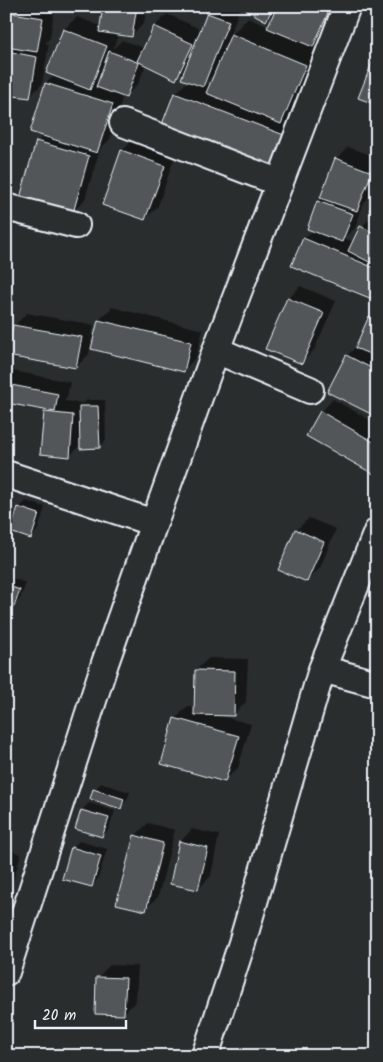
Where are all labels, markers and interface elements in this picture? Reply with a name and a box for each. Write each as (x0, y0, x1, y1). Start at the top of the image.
scale bar (35, 997, 126, 1029)
text: 20 m (42, 1004, 76, 1028)

